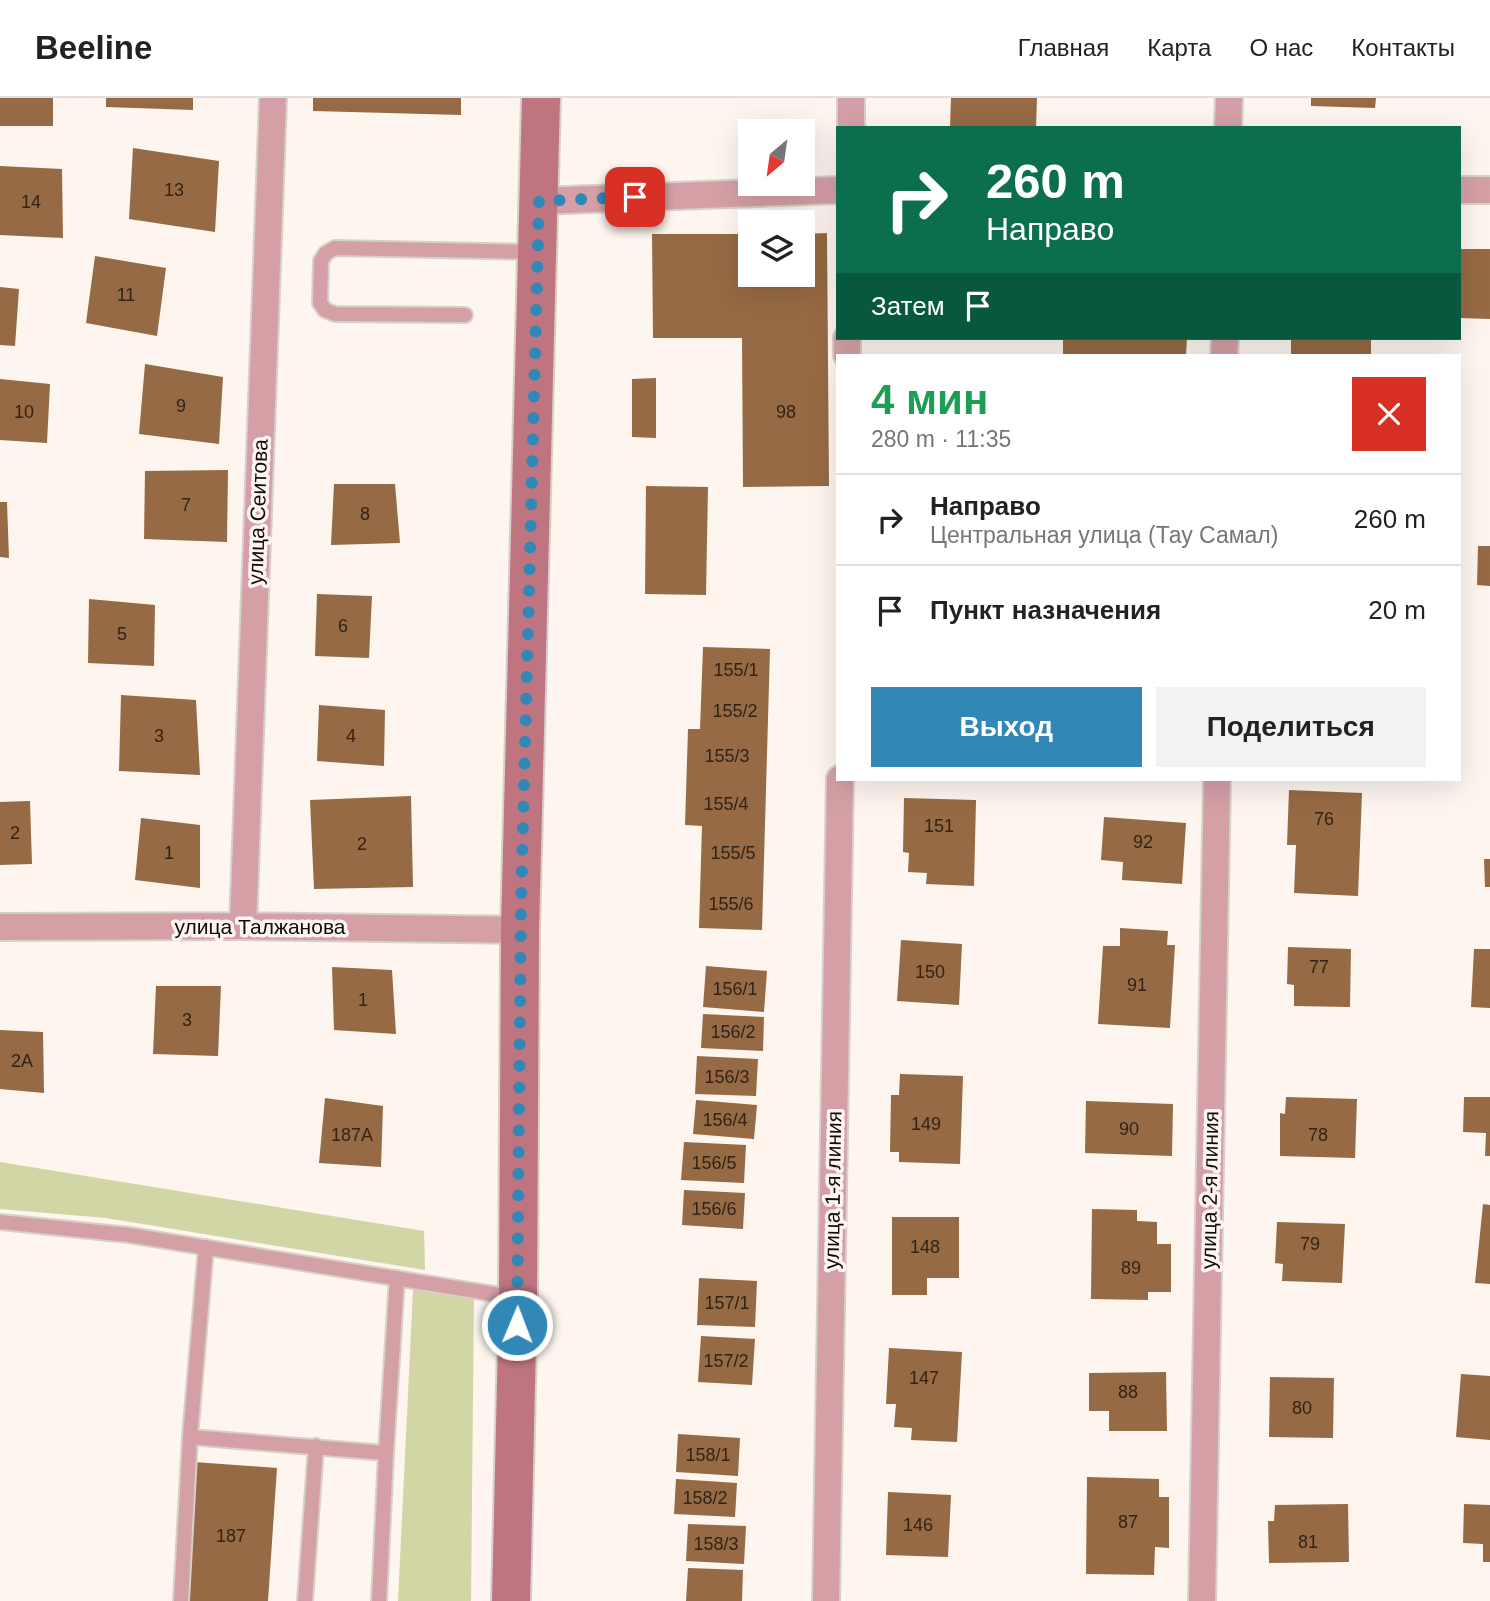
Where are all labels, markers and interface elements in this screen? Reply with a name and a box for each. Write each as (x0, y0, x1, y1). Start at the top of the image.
text: Beeline (35, 29, 152, 66)
text: Главная (1018, 34, 1109, 61)
text: Карта (1147, 34, 1211, 61)
text: О нас (1249, 34, 1313, 61)
text: Контакты (1351, 34, 1455, 61)
north arrow (738, 119, 816, 196)
map controls (738, 119, 815, 287)
icon: right (871, 154, 962, 245)
text: 260 m (986, 154, 1125, 208)
pin (605, 167, 665, 227)
icon: arrive (616, 178, 654, 216)
house number: 13 (164, 180, 184, 200)
house number: 14 (21, 192, 41, 212)
button: layers (738, 210, 815, 287)
text: Направо (986, 211, 1114, 247)
house number: 11 (117, 285, 135, 305)
icon: arrive (959, 287, 997, 325)
text: Затем (871, 291, 945, 321)
text: 4 мин (871, 376, 988, 423)
button: close (1352, 377, 1426, 451)
house number: 9 (176, 396, 186, 416)
house number: 10 (14, 402, 34, 422)
house number: 98 (776, 402, 796, 422)
text: 280 m · 11:35 (871, 426, 1011, 452)
street label: улица Сеитова (243, 438, 272, 585)
text: Направо (930, 491, 1041, 521)
house number: 7 (181, 495, 191, 515)
icon: right (871, 501, 909, 539)
house number: 8 (360, 504, 370, 524)
text: 260 m (1354, 504, 1426, 534)
text: Центральная улица (Тау Самал) (930, 522, 1278, 548)
icon: arrive (871, 592, 909, 630)
text: Пункт назначения (930, 595, 1161, 625)
text: 20 m (1368, 595, 1426, 625)
house number: 6 (338, 616, 348, 636)
house number: 5 (117, 624, 127, 644)
house number: 155/1 (713, 660, 759, 680)
button: Выход (871, 687, 1142, 767)
button: Поделиться (1156, 687, 1426, 767)
house number: 155/2 (712, 701, 758, 721)
house number: 3 (154, 726, 164, 746)
house number: 4 (346, 726, 356, 746)
house number: 155/3 (704, 746, 750, 766)
house number: 155/4 (703, 794, 749, 814)
house number: 76 (1314, 809, 1334, 829)
house number: 151 (924, 816, 954, 836)
house number: 2 (10, 823, 20, 843)
house number: 92 (1133, 832, 1153, 852)
house number: 2 (357, 834, 367, 854)
house number: 1 (164, 843, 174, 863)
house number: 155/5 (710, 843, 756, 863)
house number: 155/6 (708, 894, 754, 914)
street label: улица Талжанова (175, 915, 346, 938)
house number: 77 (1309, 957, 1329, 977)
house number: 150 (915, 962, 945, 982)
house number: 91 (1127, 975, 1147, 995)
house number: 156/1 (712, 979, 758, 999)
house number: 1 (358, 990, 368, 1010)
house number: 3 (182, 1010, 192, 1030)
house number: 156/2 (710, 1022, 756, 1042)
house number: 2А (11, 1051, 33, 1071)
house number: 156/3 (704, 1067, 750, 1087)
house number: 156/4 (702, 1110, 748, 1130)
street label: улица 1-я линия (820, 1111, 845, 1269)
street label: улица 2-я линия (1197, 1111, 1222, 1269)
house number: 149 (911, 1114, 941, 1134)
house number: 90 (1119, 1119, 1139, 1139)
house number: 187А (331, 1125, 373, 1145)
house number: 78 (1308, 1125, 1328, 1145)
house number: 156/5 (691, 1153, 737, 1173)
house number: 156/6 (691, 1199, 737, 1219)
house number: 79 (1300, 1234, 1320, 1254)
house number: 148 (910, 1237, 940, 1257)
house number: 89 (1121, 1258, 1141, 1278)
position arrow (480, 1288, 554, 1362)
house number: 157/1 (704, 1293, 750, 1313)
house number: 157/2 (703, 1351, 749, 1371)
house number: 147 (909, 1368, 939, 1388)
house number: 88 (1118, 1382, 1138, 1402)
house number: 80 (1292, 1398, 1312, 1418)
house number: 158/1 (685, 1445, 731, 1465)
house number: 158/2 (682, 1488, 728, 1508)
house number: 87 (1118, 1512, 1138, 1532)
house number: 146 (903, 1515, 933, 1535)
house number: 187 (216, 1526, 246, 1546)
house number: 81 (1298, 1532, 1318, 1552)
house number: 158/3 (693, 1534, 739, 1554)

